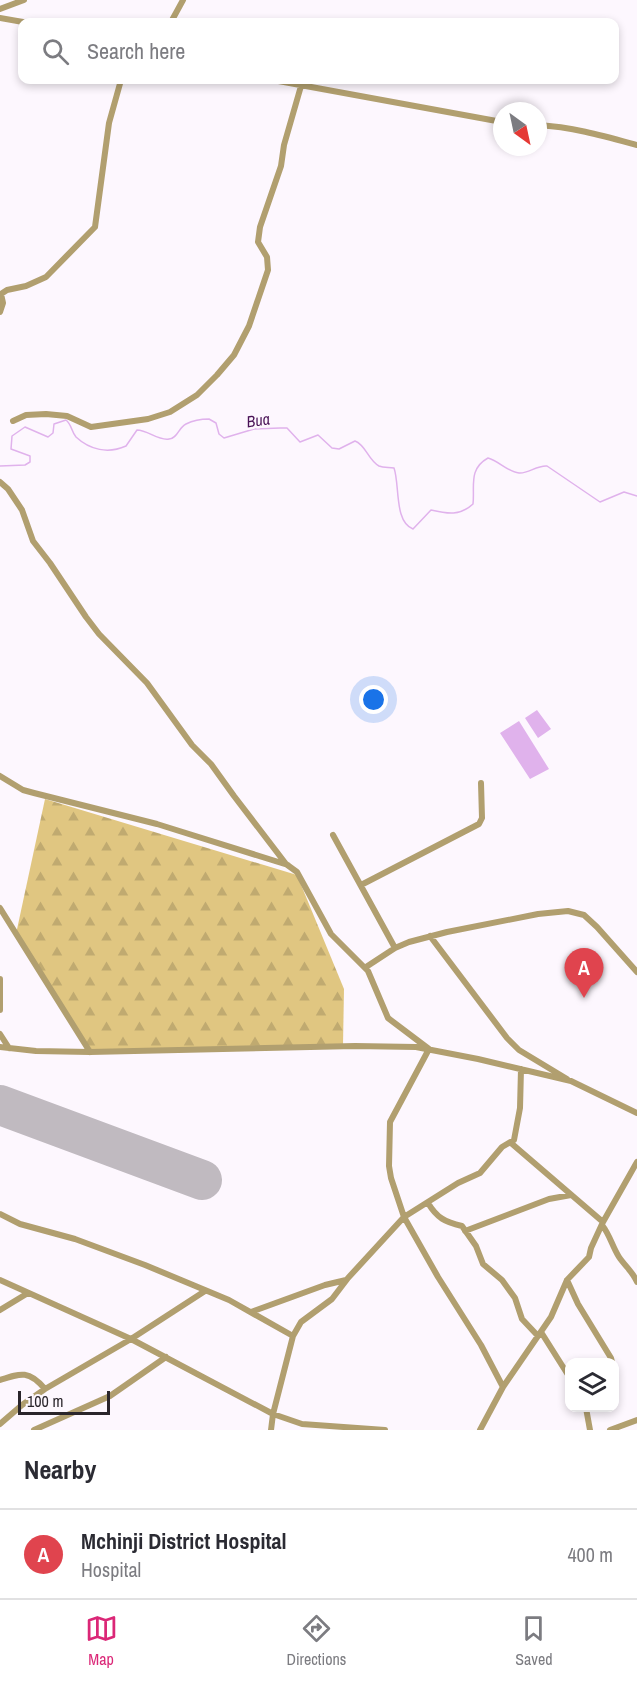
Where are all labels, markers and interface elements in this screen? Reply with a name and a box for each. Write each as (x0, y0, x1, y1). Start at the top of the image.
search box (18, 18, 619, 84)
icon: search (39, 35, 72, 68)
text: Search here (87, 36, 185, 66)
north arrow (493, 102, 547, 156)
water label: Bua (245, 407, 271, 433)
your location (359, 685, 388, 714)
pin: A (564, 948, 604, 998)
map controls (565, 1358, 619, 1412)
button: layers (565, 1358, 619, 1412)
scale bar (18, 1388, 110, 1416)
text: 100 m (27, 1390, 63, 1412)
text: Nearby (24, 1452, 96, 1487)
text: Mchinji District Hospital (81, 1526, 287, 1556)
text: A (38, 1541, 49, 1568)
text: 400 m (567, 1541, 613, 1568)
text: Hospital (81, 1556, 141, 1583)
tab: Map (85, 1612, 118, 1670)
tab: Directions (287, 1612, 346, 1670)
tab: Saved (515, 1612, 553, 1670)

